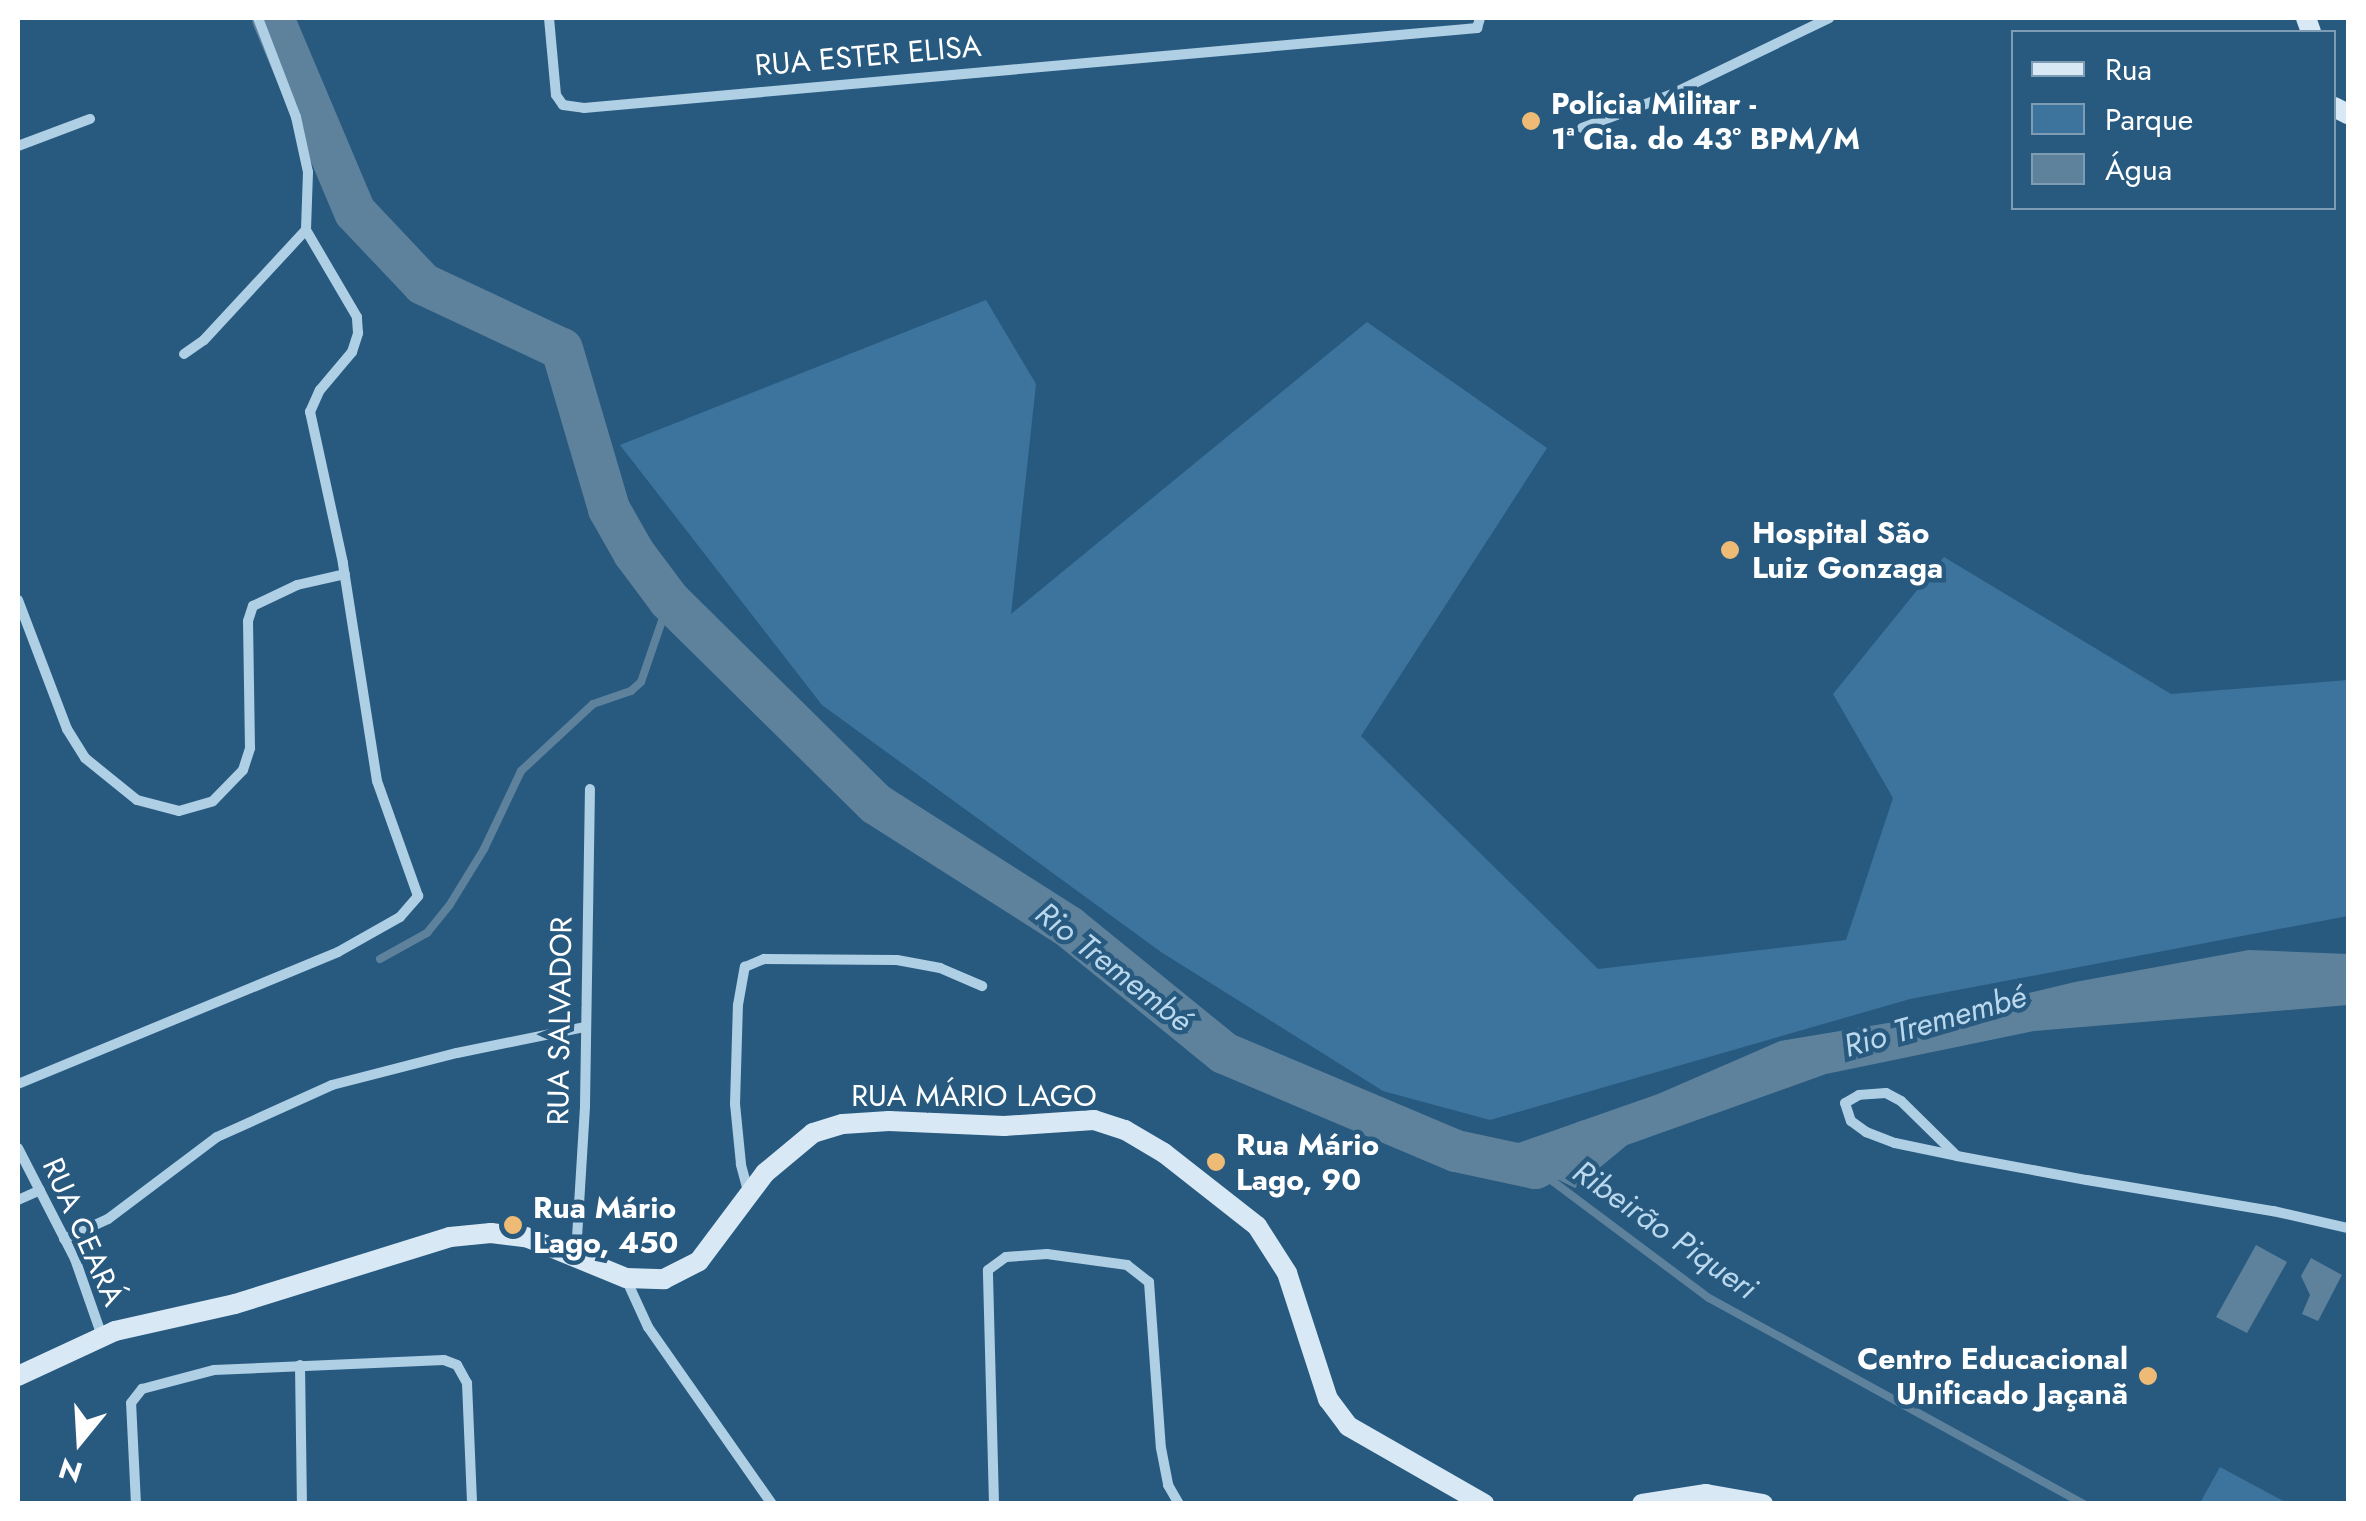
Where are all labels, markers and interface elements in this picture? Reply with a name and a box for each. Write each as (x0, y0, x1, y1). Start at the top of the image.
street label: RUA ESTER ELISA (753, 28, 983, 84)
legend (2011, 30, 2336, 210)
text: Rua (2105, 48, 2152, 91)
place label: Polícia Militar - 1ª Cia. do 43º BPM/M (1551, 86, 1860, 156)
text: Parque (2105, 98, 2193, 141)
marker: Polícia Militar - 1ª Cia. do 43º BPM/M (1520, 110, 1542, 132)
text: Água (2105, 148, 2172, 191)
place label: Hospital São Luiz Gonzaga (1752, 515, 1943, 586)
marker: Hospital São Luiz Gonzaga (1717, 537, 1743, 563)
water label: Rio Tremembé (1028, 894, 1200, 1040)
street label: RUA SALVADOR (540, 916, 580, 1126)
water label: Rio Tremembé (1839, 977, 2031, 1065)
street label: RUA MÁRIO LAGO (851, 1078, 1097, 1114)
place label: Rua Mário Lago, 90 (1236, 1127, 1379, 1198)
marker: Rua Mário Lago, 90 (1205, 1151, 1227, 1173)
water label: Ribeirão Piqueri (1566, 1152, 1764, 1308)
street label: RUA CEARÁ (34, 1153, 132, 1311)
place label: Rua Mário Lago, 450 (533, 1190, 678, 1260)
marker: Rua Mário Lago, 450 (502, 1214, 524, 1236)
place label: Centro Educacional Unificado Jaçanã (1857, 1341, 2128, 1412)
marker: Centro Educacional Unificado Jaçanã (2137, 1365, 2159, 1387)
north arrow (30, 1391, 130, 1491)
text: N (54, 1447, 87, 1493)

